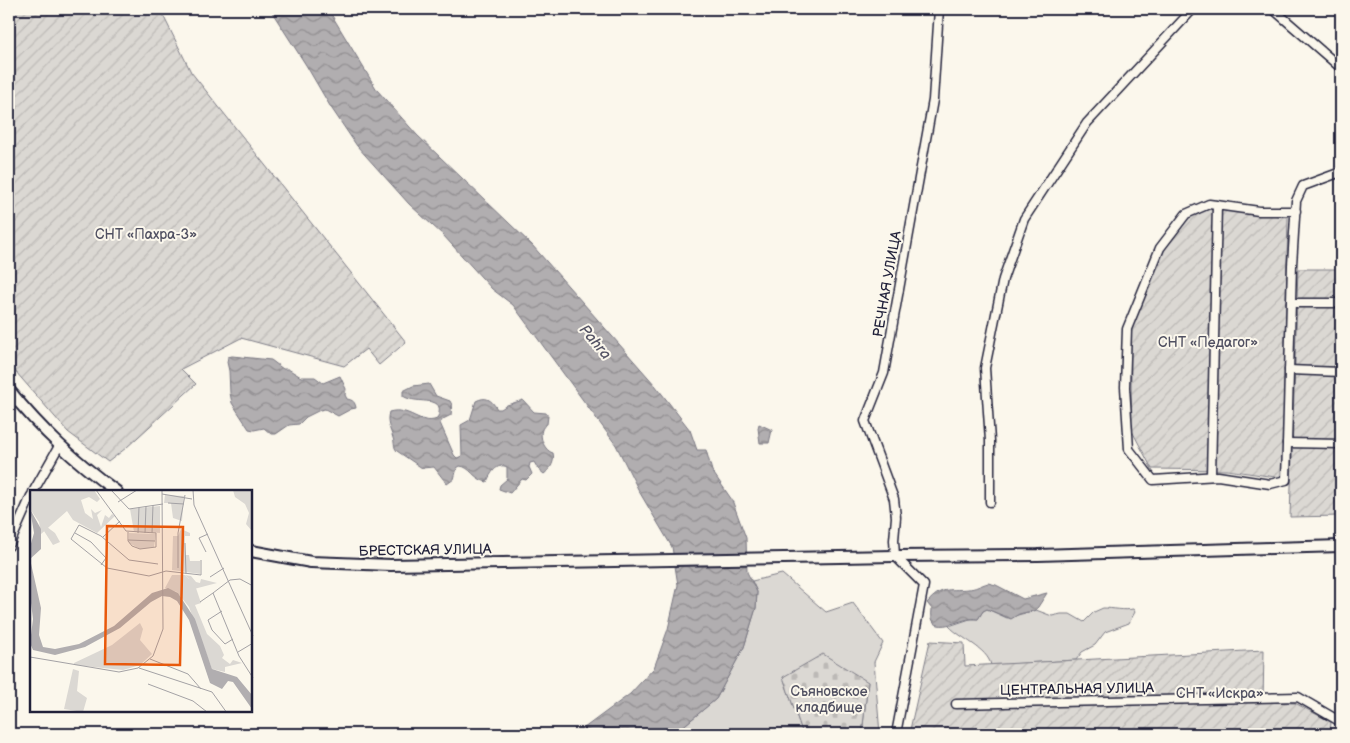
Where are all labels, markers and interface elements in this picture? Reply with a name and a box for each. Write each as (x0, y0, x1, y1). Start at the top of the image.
park label: СНТ «Пахра-3» (95, 226, 197, 243)
street label: РЕЧНАЯ УЛИЦА (869, 229, 905, 338)
water label: Pahra (575, 321, 615, 363)
park label: СНТ «Педагог» (1158, 334, 1258, 351)
inset map (30, 490, 252, 713)
street label: БРЕСТСКАЯ УЛИЦА (358, 540, 492, 560)
street label: ЦЕНТРАЛЬНАЯ УЛИЦА (1000, 679, 1155, 699)
park label: Съяновское кладбище (791, 683, 868, 716)
park label: СНТ «Искра» (1176, 685, 1264, 702)

